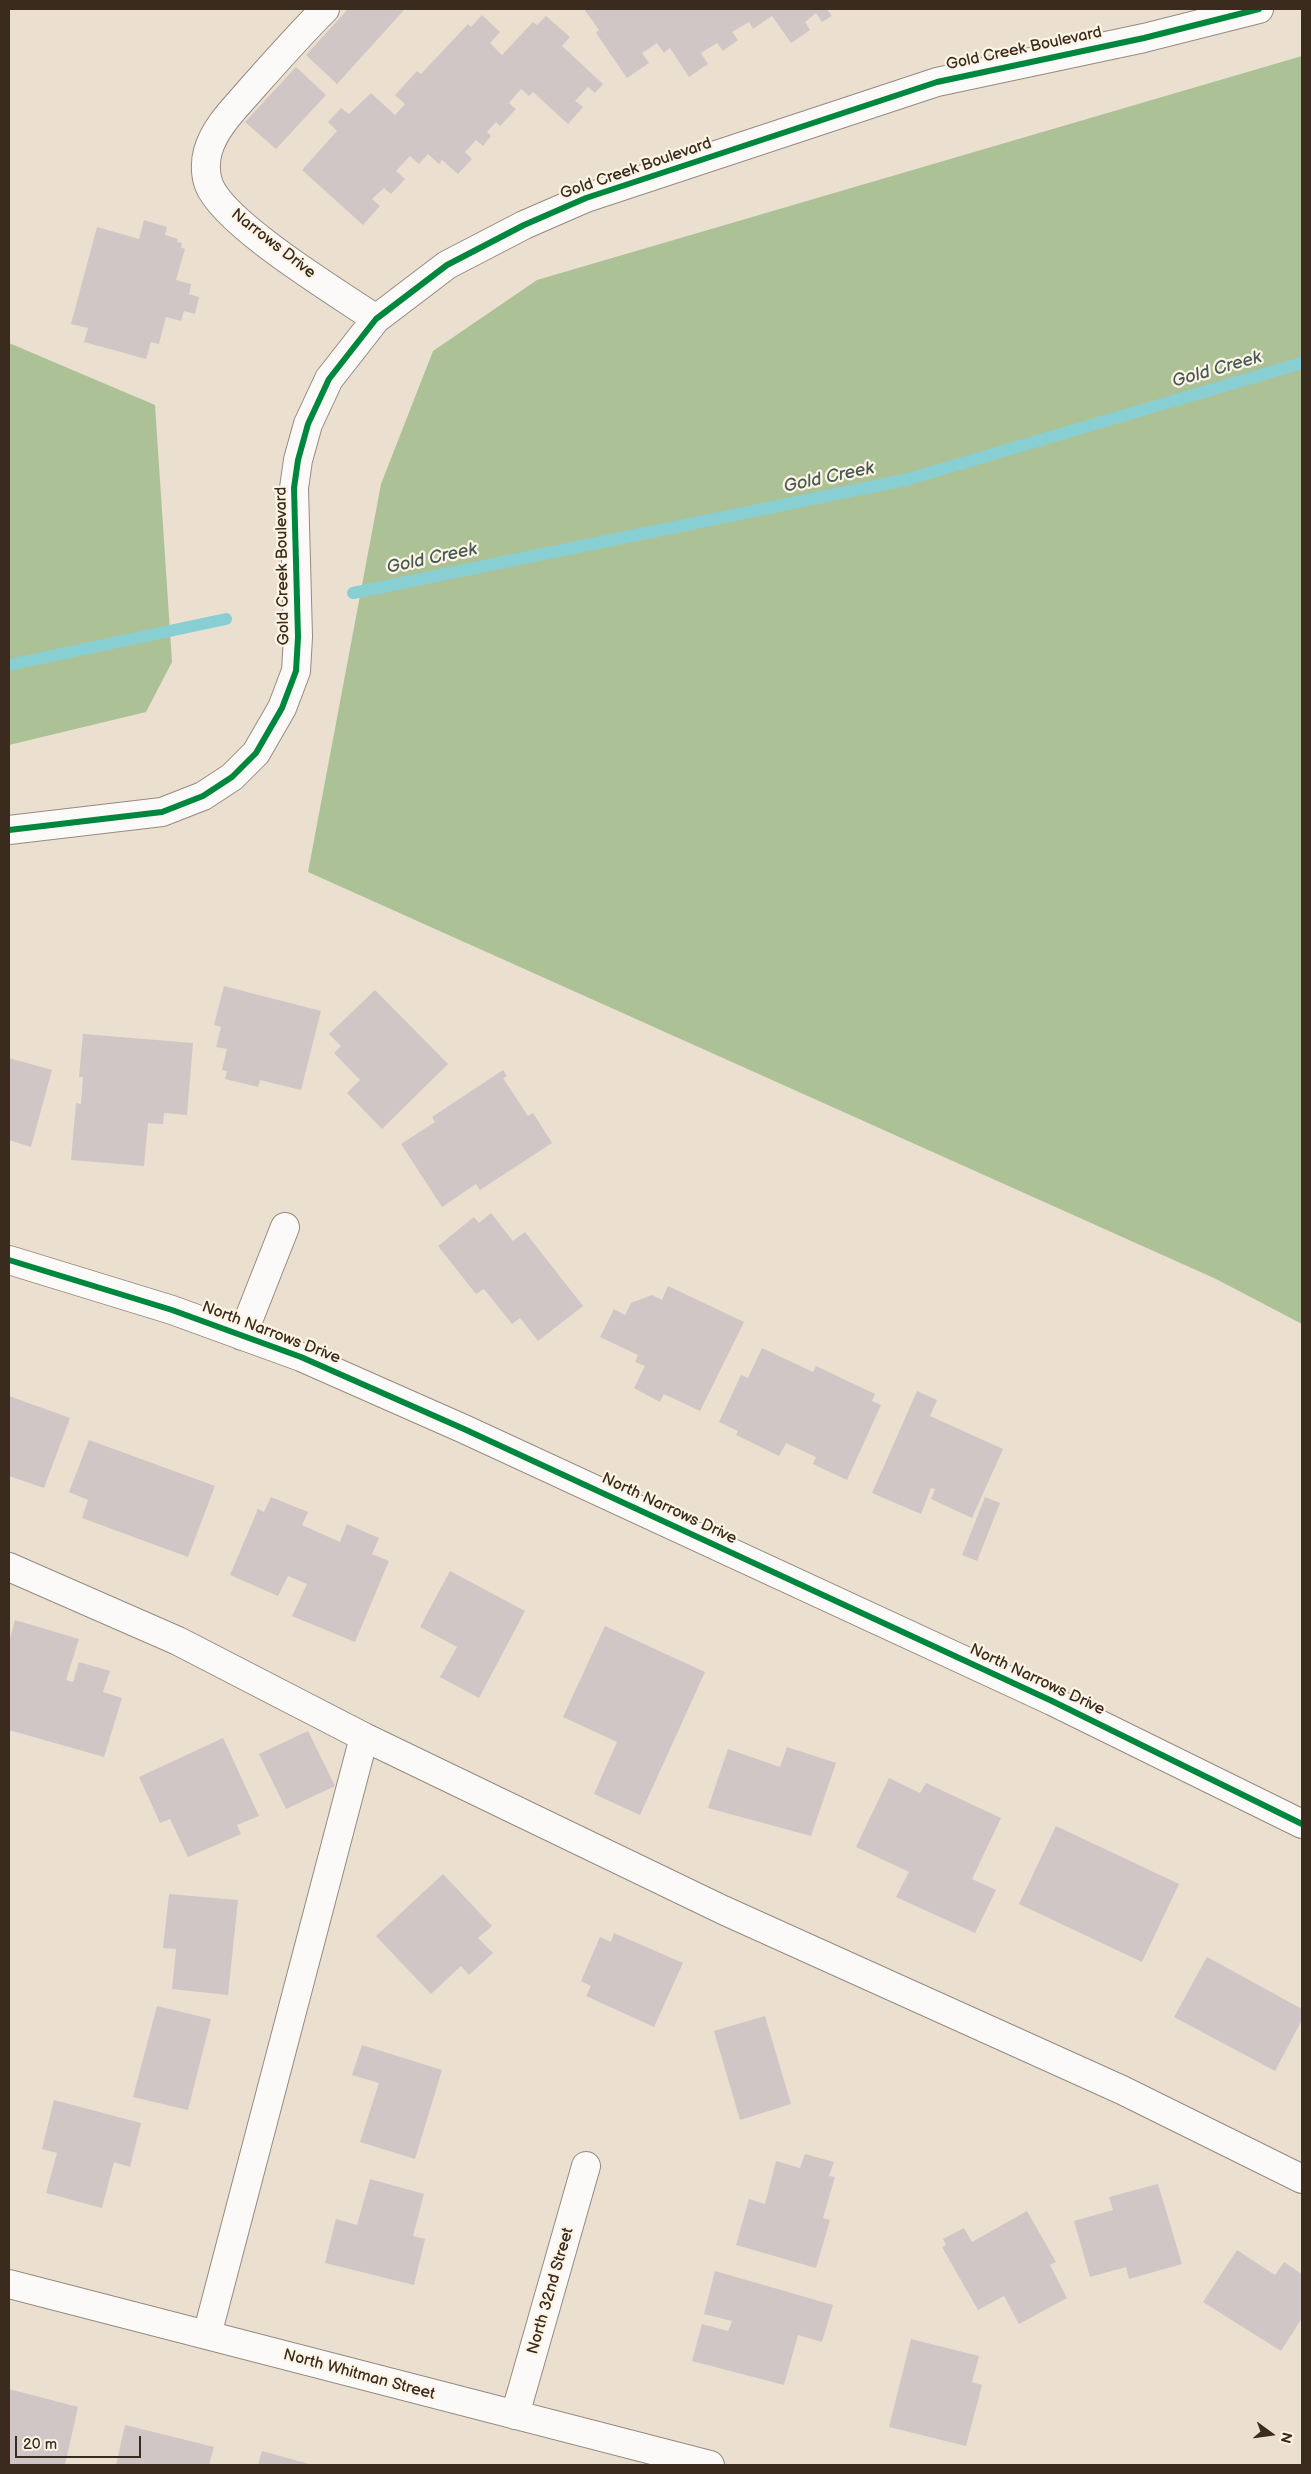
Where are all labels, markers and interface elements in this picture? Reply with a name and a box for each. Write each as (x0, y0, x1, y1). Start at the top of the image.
street label: Gold Creek Boulevard (944, 23, 1104, 75)
street label: Gold Creek Boulevard (558, 134, 714, 204)
street label: Narrows Drive (227, 205, 319, 283)
water label: Gold Creek (1170, 347, 1264, 393)
water label: Gold Creek (782, 458, 876, 498)
street label: Gold Creek Boulevard (272, 486, 294, 646)
water label: Gold Creek (385, 539, 479, 579)
street label: North Narrows Drive (199, 1298, 343, 1368)
street label: North Narrows Drive (598, 1469, 740, 1549)
street label: North Narrows Drive (966, 1640, 1108, 1720)
street label: North 32nd Street (524, 2225, 578, 2357)
street label: North Whitman Street (281, 2346, 437, 2404)
north arrow (1246, 2409, 1296, 2459)
scale bar (18, 2426, 144, 2458)
text: N (1277, 2431, 1296, 2445)
text: 20 m (23, 2435, 57, 2454)

